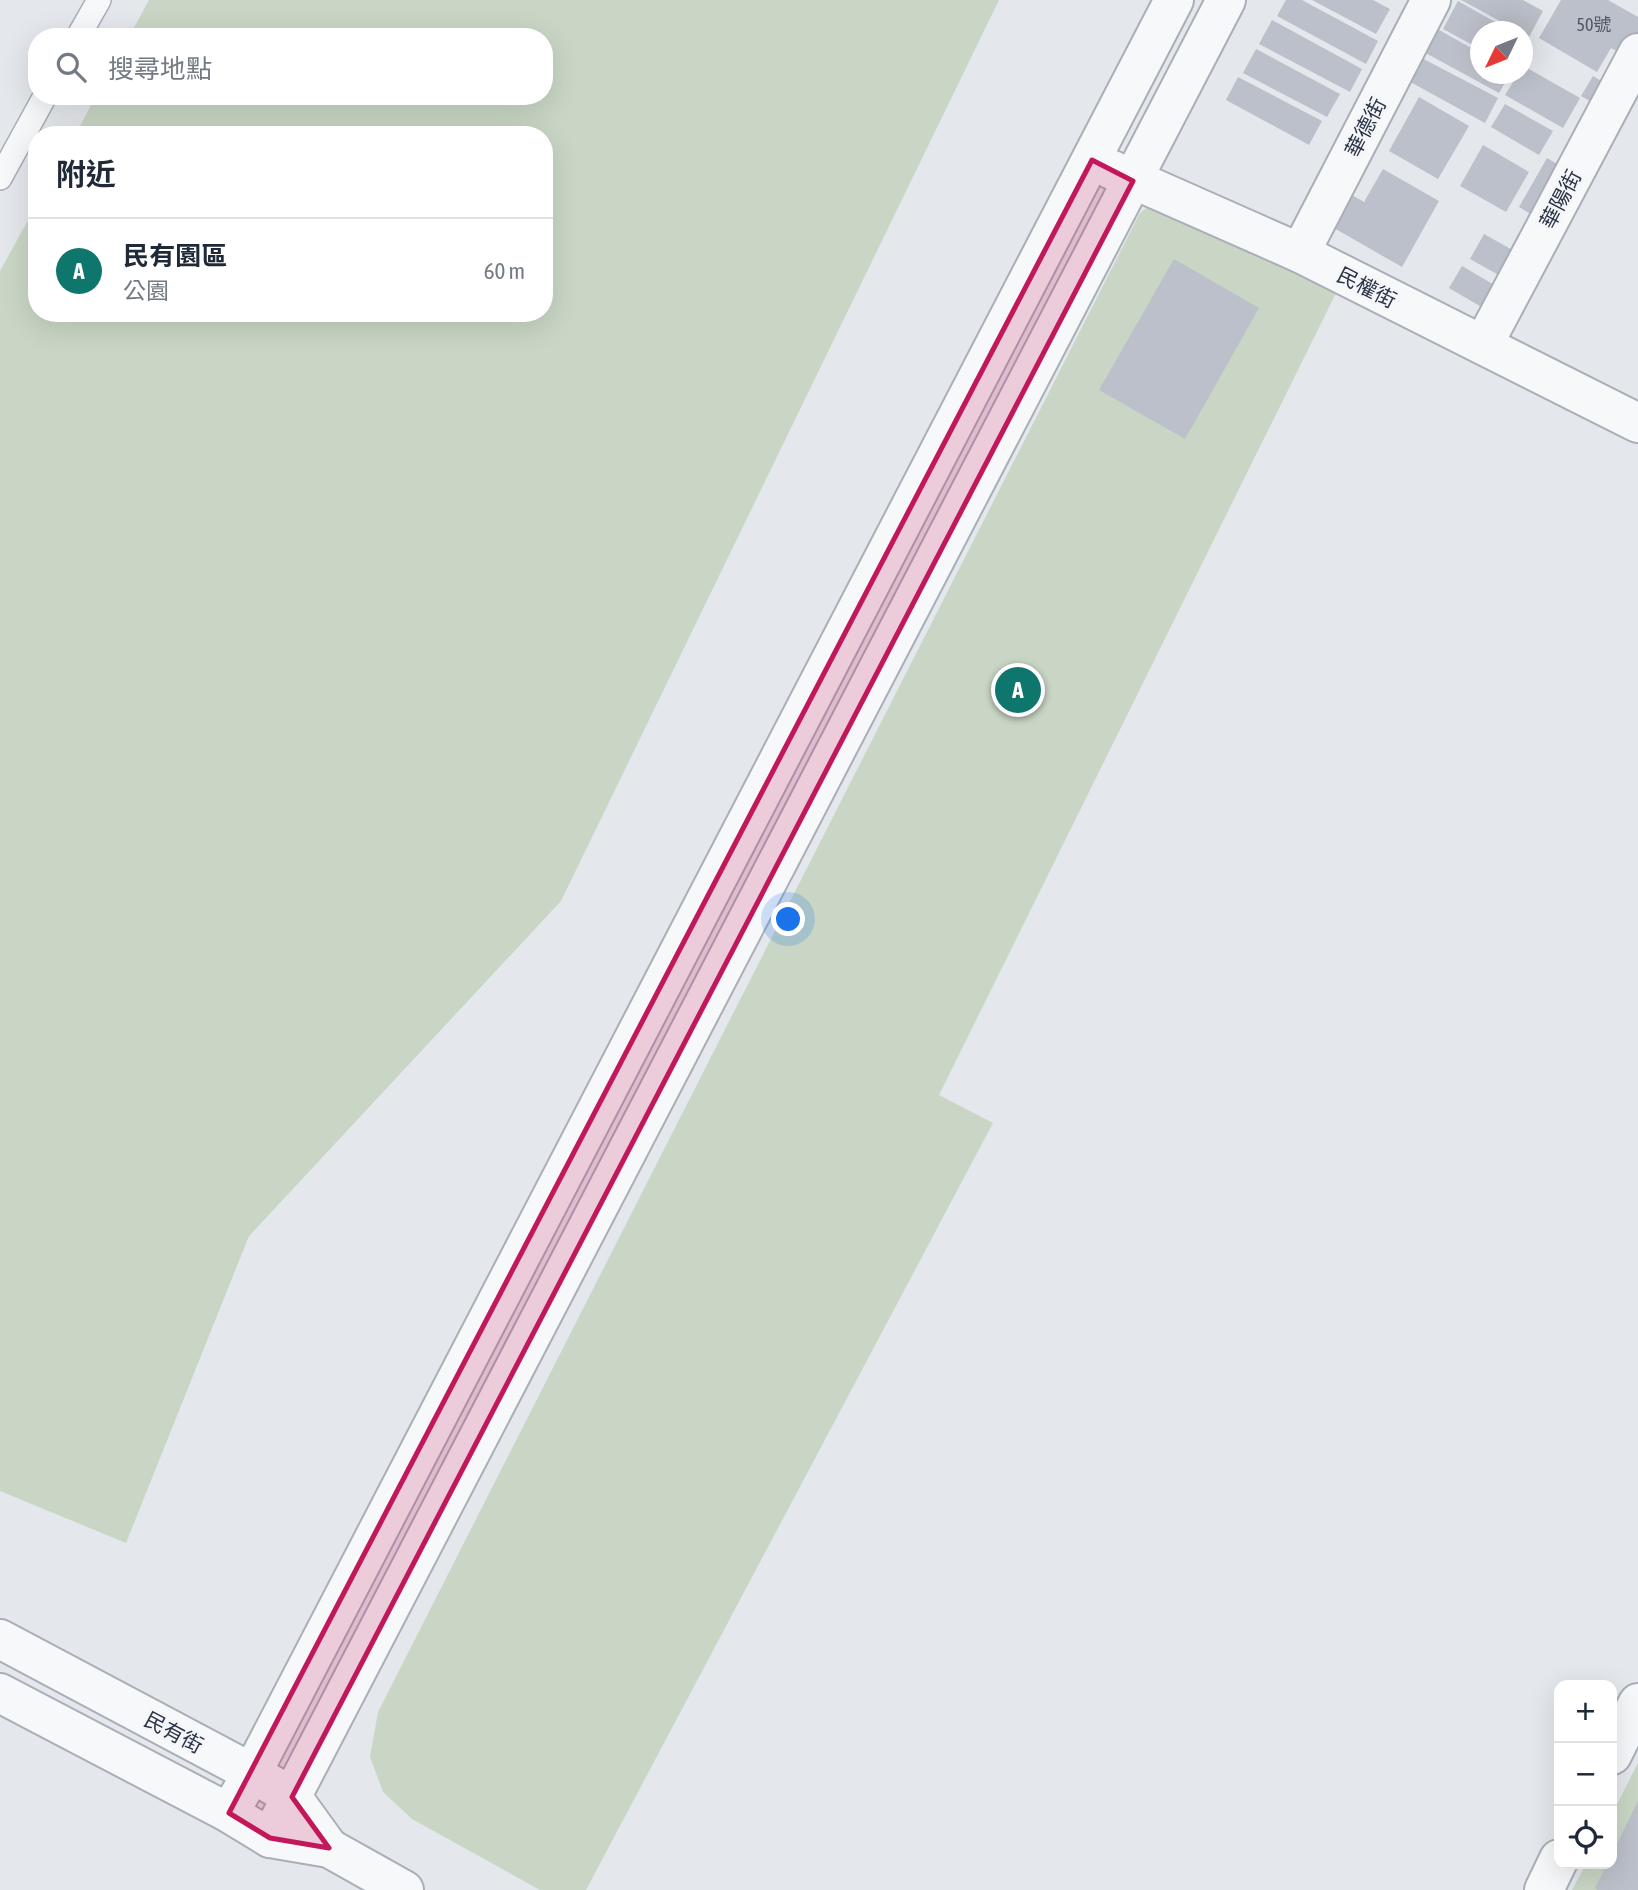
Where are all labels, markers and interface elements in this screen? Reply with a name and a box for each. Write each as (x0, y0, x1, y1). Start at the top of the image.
house number: 50號 (1577, 14, 1611, 35)
north arrow (1470, 21, 1533, 84)
search box (28, 28, 553, 105)
icon: search (52, 48, 90, 86)
text: 搜尋地點 (108, 54, 212, 84)
street label: 華德街 (1340, 93, 1390, 161)
text: 附近 (56, 157, 116, 191)
street label: 華陽街 (1535, 166, 1585, 232)
text: 民有園區 (123, 241, 227, 271)
text: A (73, 258, 85, 284)
text: 60 m (484, 258, 525, 284)
street label: 民權街 (1333, 262, 1401, 312)
text: 公園 (123, 278, 169, 304)
pin: A (995, 664, 1041, 716)
your location (771, 902, 805, 936)
map controls (1554, 1680, 1617, 1869)
button: + (1554, 1680, 1617, 1743)
street label: 民有街 (141, 1707, 207, 1757)
button: − (1554, 1743, 1617, 1806)
button: locate (1554, 1806, 1617, 1869)

